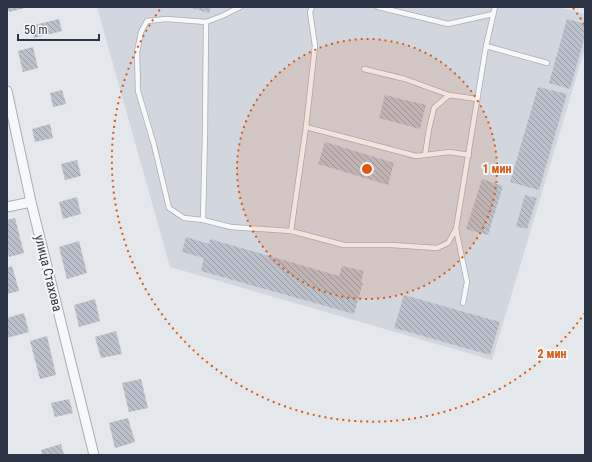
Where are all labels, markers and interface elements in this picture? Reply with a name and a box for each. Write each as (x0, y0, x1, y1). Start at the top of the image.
scale bar (18, 16, 99, 42)
text: 50 m (24, 23, 48, 37)
centre of rings (360, 162, 374, 176)
text: 1 мин (483, 162, 511, 176)
street label: улица Стахова (32, 233, 65, 313)
text: 2 мин (538, 347, 566, 361)

